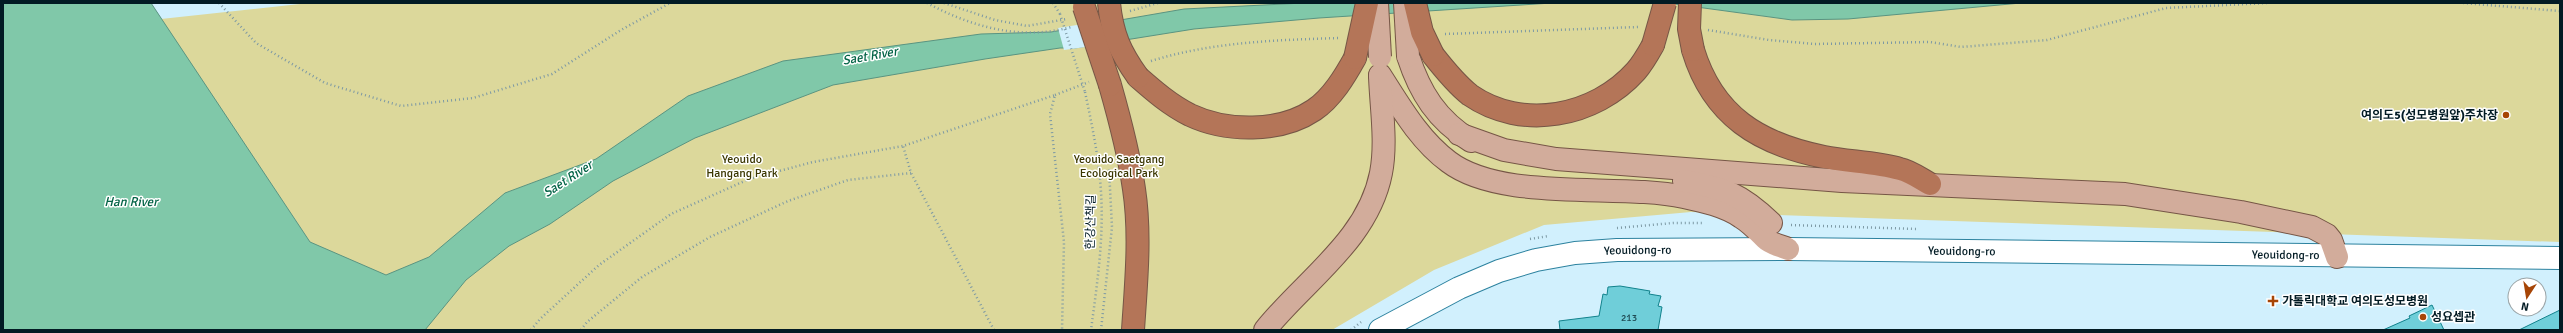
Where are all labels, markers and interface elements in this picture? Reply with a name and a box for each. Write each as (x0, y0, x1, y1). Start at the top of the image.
water label: Saet River (841, 43, 901, 69)
place label: 여의도5(성모병원앞)주차장 (2361, 108, 2498, 123)
marker: 여의도5(성모병원앞)주차장 (2501, 110, 2511, 120)
park label: Yeouido Hangang Park (706, 152, 778, 181)
park label: Yeouido Saetgang Ecological Park (1074, 152, 1164, 181)
water label: Saet River (540, 156, 598, 201)
water label: Han River (104, 194, 160, 210)
street label: 한강산책길 (1083, 194, 1099, 250)
street label: Yeouidong-ro (1603, 242, 1672, 258)
street label: Yeouidong-ro (1928, 243, 1996, 259)
street label: Yeouidong-ro (2252, 247, 2320, 263)
north arrow (2507, 277, 2547, 317)
place label: 가톨릭대학교 여의도성모병원 (2282, 294, 2428, 309)
marker: 가톨릭대학교 여의도성모병원 (2267, 295, 2279, 307)
text: N (2520, 299, 2530, 313)
place label: 성요셉관 (2431, 310, 2475, 325)
house number: 213 (1621, 312, 1637, 324)
marker: 성요셉관 (2418, 312, 2428, 322)

